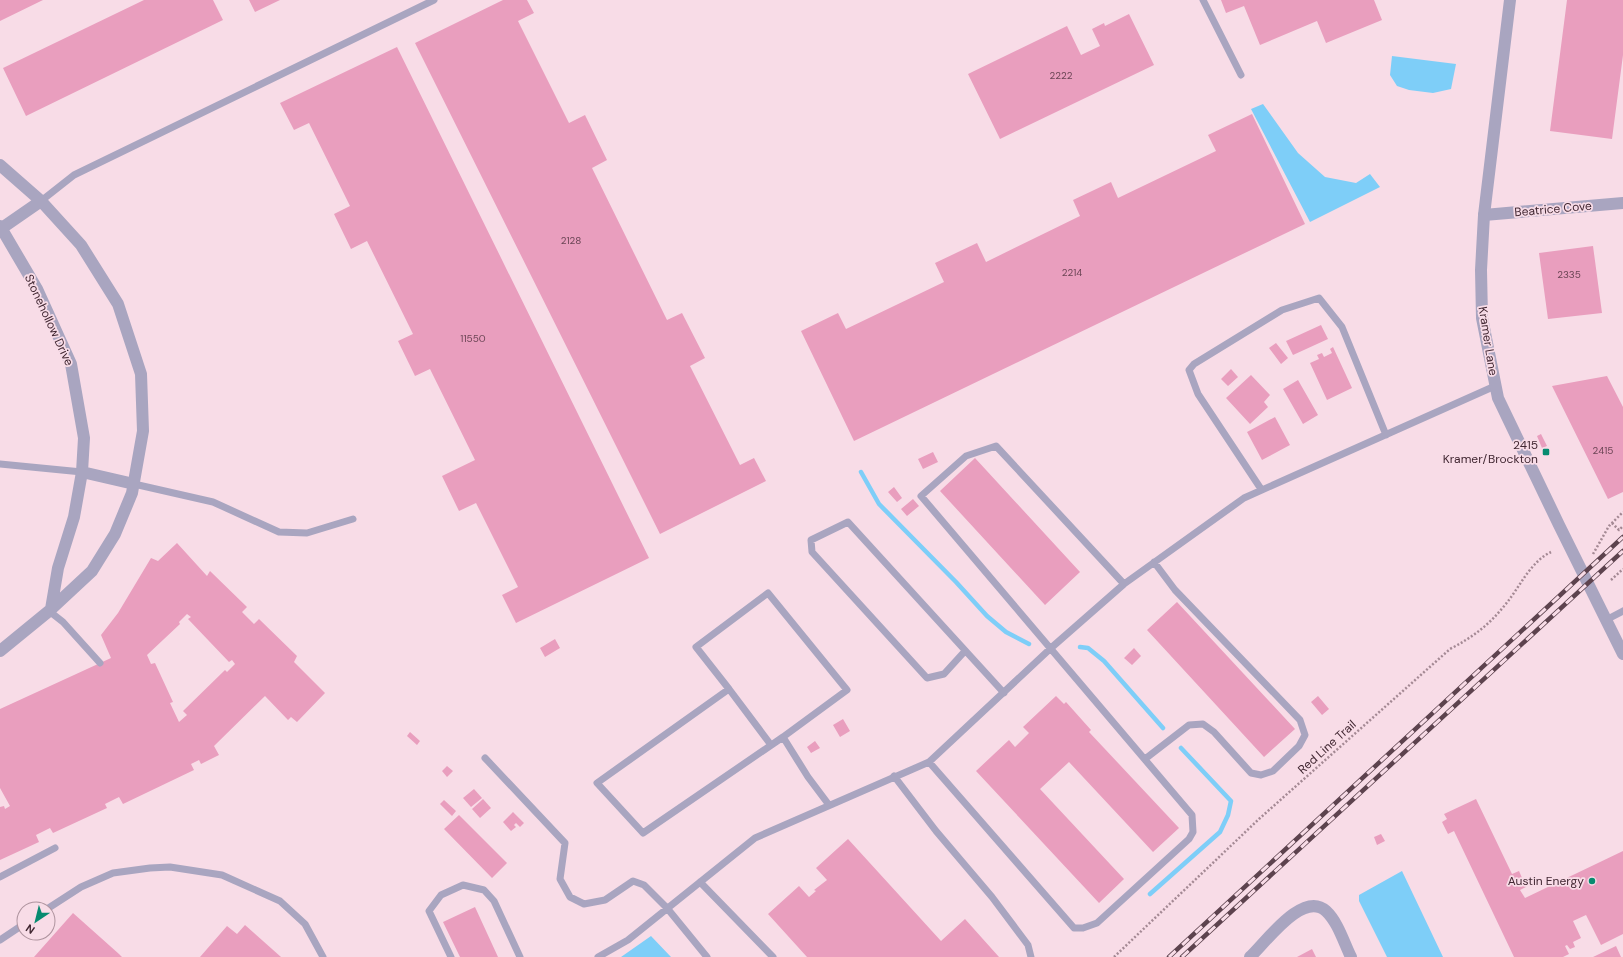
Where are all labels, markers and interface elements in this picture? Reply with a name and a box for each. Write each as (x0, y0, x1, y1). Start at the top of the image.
house number: 2222 (1049, 69, 1073, 82)
street label: Beatrice Cove (1514, 198, 1593, 220)
house number: 2128 (561, 234, 581, 247)
house number: 2214 (1062, 266, 1082, 279)
house number: 2335 (1557, 268, 1581, 281)
street label: Stonehollow Drive (21, 272, 77, 369)
street label: Kramer Lane (1475, 305, 1501, 377)
house number: 11550 (460, 332, 486, 345)
place label: 2415 Kramer/Brockton (1443, 437, 1538, 467)
house number: 2415 (1593, 444, 1613, 457)
marker: 2415 Kramer/Brockton (1541, 447, 1551, 457)
street label: Red Line Trail (1295, 717, 1359, 777)
place label: Austin Energy (1508, 873, 1584, 889)
marker: Austin Energy (1587, 876, 1597, 886)
north arrow (16, 901, 56, 941)
text: N (23, 921, 38, 937)

